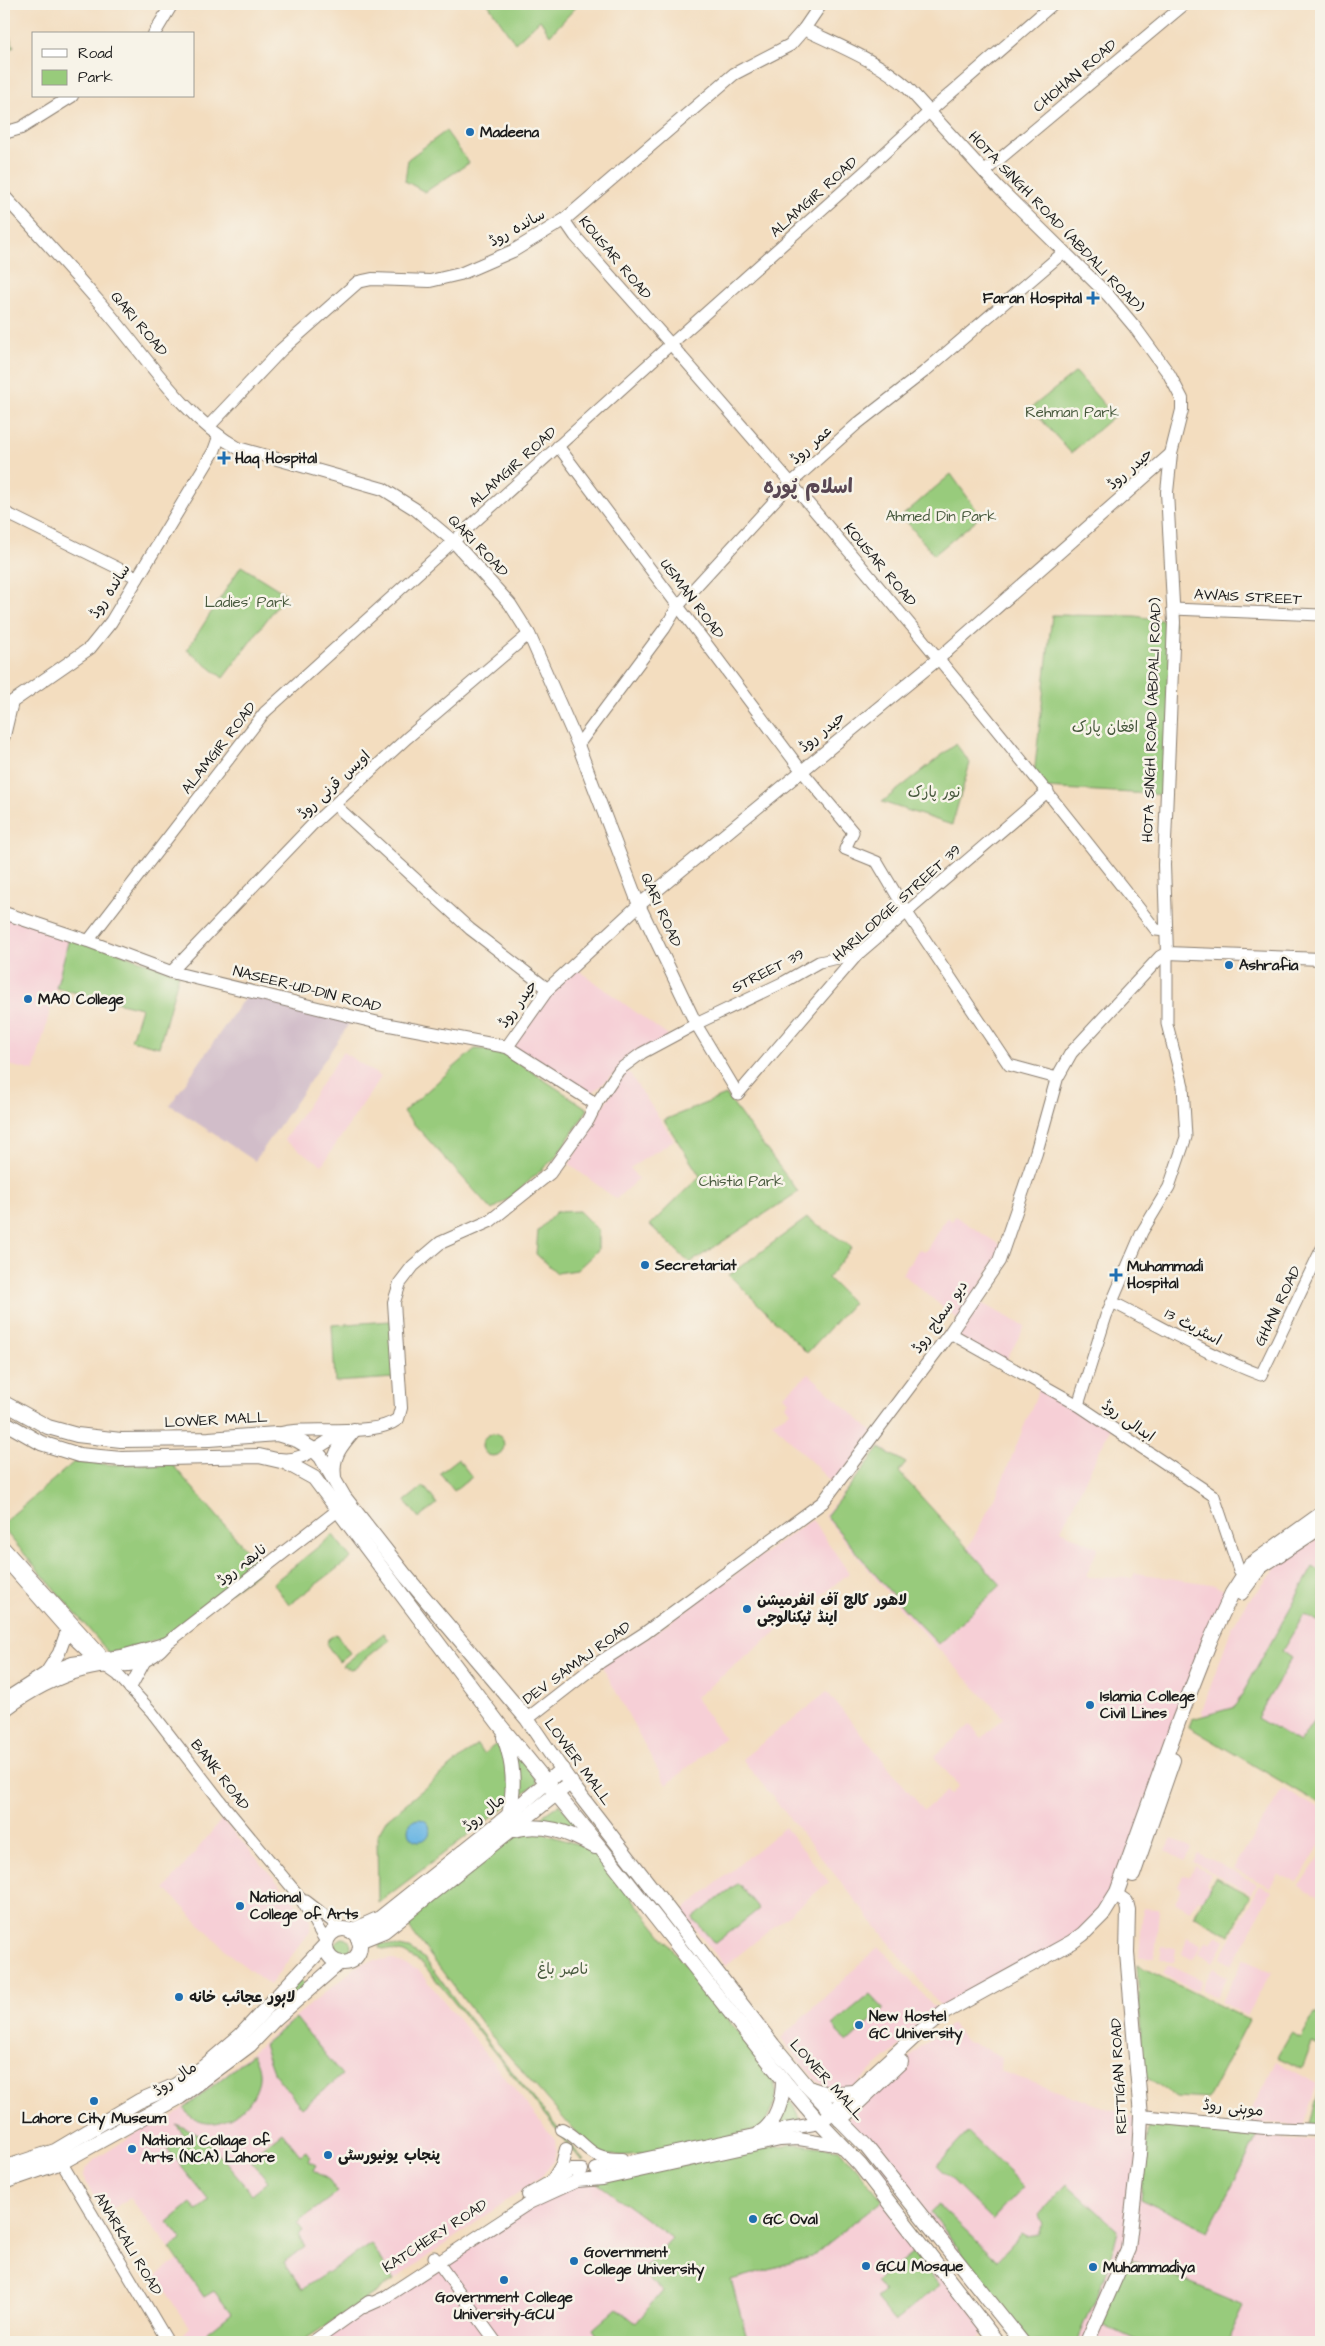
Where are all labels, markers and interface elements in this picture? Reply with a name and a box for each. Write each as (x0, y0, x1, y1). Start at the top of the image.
legend (32, 32, 195, 98)
street label: CHOHAN ROAD (1028, 34, 1122, 117)
text: Road (78, 43, 113, 64)
text: Park (78, 67, 113, 88)
place label: Madeena (480, 122, 539, 143)
marker: Madeena (464, 126, 476, 138)
street label: HOTA SINGH ROAD (ABDALI ROAD) (963, 127, 1149, 317)
street label: ALAMGIR ROAD (766, 152, 863, 242)
street label: ساندہ روڈ (485, 204, 549, 252)
street label: KOUSAR ROAD (574, 212, 657, 305)
street label: QARI ROAD (105, 287, 173, 361)
place label: Faran Hospital (983, 288, 1083, 309)
marker: Faran Hospital (1086, 291, 1100, 305)
park label: Rehman Park (1025, 402, 1119, 423)
street label: عمر روڈ (786, 421, 836, 469)
street label: ALAMGIR ROAD (465, 422, 562, 512)
street label: حیدر روڈ (1103, 443, 1157, 495)
place label: Haq Hospital (235, 448, 318, 469)
marker: Haq Hospital (217, 451, 231, 465)
district label: اسلام پُورہ (763, 473, 853, 501)
park label: Ahmed Din Park (886, 506, 996, 527)
street label: QARI ROAD (443, 510, 513, 582)
street label: KOUSAR ROAD (839, 519, 922, 612)
street label: USMAN ROAD (655, 555, 729, 644)
street label: ساندہ روڈ (84, 560, 136, 622)
street label: AWAIS STREET (1194, 584, 1303, 610)
park label: Ladies' Park (205, 592, 291, 613)
street label: HOTA SINGH ROAD (ABDALI ROAD) (1137, 597, 1167, 843)
street label: ALAMGIR ROAD (176, 697, 262, 798)
street label: حیدر روڈ (794, 707, 850, 757)
park label: افغان پارک (1072, 717, 1138, 738)
street label: اویس قرنی روڈ (293, 746, 375, 824)
park label: نور پارک (908, 782, 960, 803)
street label: HARILODGE STREET 39 (828, 840, 966, 966)
street label: QARI ROAD (635, 869, 687, 951)
street label: STREET 39 (728, 944, 808, 998)
place label: Ashrafia (1239, 955, 1299, 976)
marker: Ashrafia (1223, 959, 1235, 971)
street label: NASEER-UD-DIN ROAD (231, 960, 384, 1018)
street label: حیدر روڈ (493, 976, 543, 1032)
place label: MAO College (38, 989, 124, 1012)
marker: MAO College (22, 993, 34, 1005)
park label: Chistia Park (699, 1171, 783, 1192)
place label: Secretariat (654, 1255, 738, 1276)
place label: Muhammadi Hospital (1127, 1256, 1204, 1294)
marker: Secretariat (639, 1259, 651, 1271)
street label: GHANI ROAD (1250, 1262, 1307, 1350)
marker: Muhammadi Hospital (1109, 1268, 1123, 1282)
street label: دیو سماج روڈ (907, 1276, 973, 1358)
street label: اسٹریٹ 13 (1161, 1303, 1225, 1351)
street label: ابدالی روڈ (1097, 1395, 1159, 1447)
street label: LOWER MALL (164, 1407, 269, 1433)
street label: نابھہ روڈ (213, 1539, 271, 1591)
place label: لاھور کالج آف انفرمیشن اینڈ ٹیکنالوجی (757, 1590, 907, 1628)
marker: لاھور کالج آف انفرمیشن اینڈ ٹیکنالوجی (741, 1603, 753, 1615)
street label: DEV SAMAJ ROAD (519, 1616, 636, 1709)
place label: Islamia College Civil Lines (1100, 1686, 1195, 1724)
marker: Islamia College Civil Lines (1084, 1699, 1096, 1711)
street label: LOWER MALL (539, 1714, 617, 1810)
street label: BANK ROAD (186, 1735, 255, 1815)
street label: مال روڈ (458, 1789, 510, 1837)
place label: National College of Arts (250, 1887, 359, 1927)
marker: National College of Arts (234, 1900, 246, 1912)
park label: ناصر باغ (537, 1959, 589, 1980)
place label: لاہور عجائب خانه (189, 1987, 295, 2008)
marker: لاہور عجائب خانه (173, 1991, 185, 2003)
place label: New Hostel GC University (869, 2006, 963, 2045)
street label: RETTIGAN ROAD (1105, 2017, 1133, 2134)
marker: New Hostel GC University (853, 2019, 865, 2031)
street label: LOWER MALL (785, 2035, 870, 2126)
street label: مال روڈ (149, 2057, 201, 2101)
street label: موہنی روڈ (1202, 2094, 1264, 2122)
marker: Lahore City Museum (88, 2095, 100, 2107)
place label: Lahore City Museum (22, 2108, 167, 2130)
place label: National Collage of Arts (NCA) Lahore (142, 2130, 275, 2168)
marker: National Collage of Arts (NCA) Lahore (126, 2143, 138, 2155)
place label: پنجاب یونیورسٹی (338, 2145, 441, 2166)
marker: پنجاب یونیورسٹی (322, 2149, 334, 2161)
street label: ANARKALI ROAD (89, 2189, 167, 2300)
street label: KATCHERY ROAD (378, 2194, 492, 2278)
place label: GC Oval (763, 2209, 818, 2230)
marker: GC Oval (747, 2213, 759, 2225)
place label: Government College University (584, 2242, 705, 2282)
marker: Government College University (568, 2255, 580, 2267)
place label: GCU Mosque (876, 2256, 963, 2277)
place label: Muhammadiya (1103, 2257, 1195, 2279)
marker: GCU Mosque (860, 2260, 872, 2272)
marker: Muhammadiya (1087, 2261, 1099, 2273)
marker: Government College University-GCU (498, 2274, 510, 2286)
place label: Government College University-GCU (435, 2287, 573, 2326)

